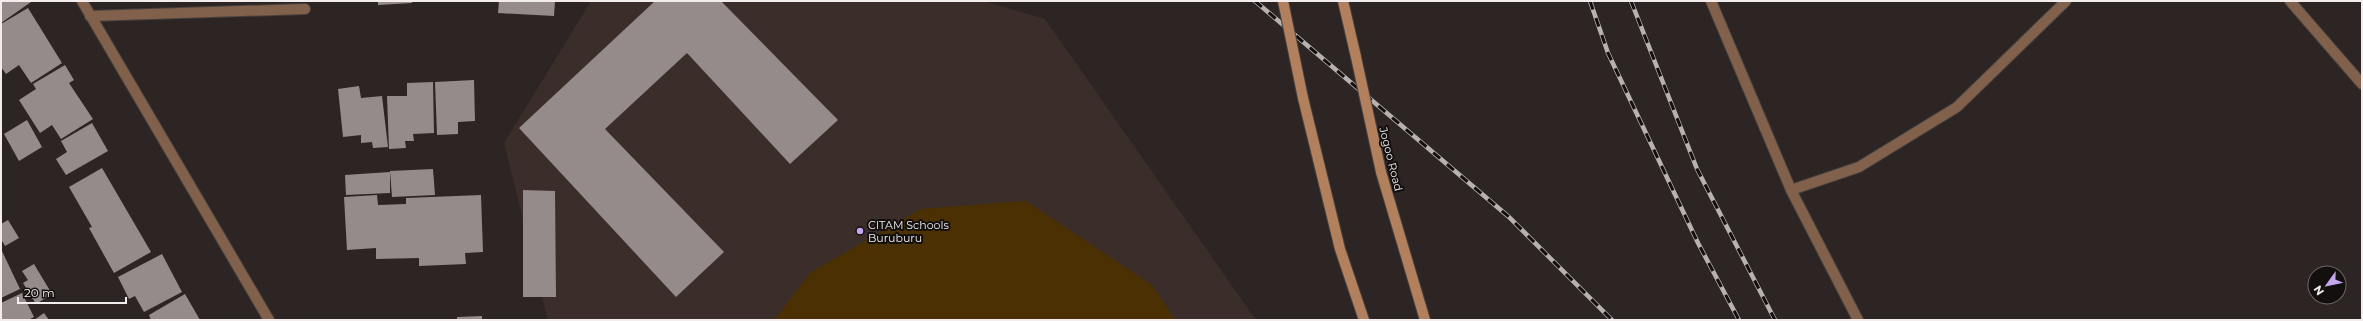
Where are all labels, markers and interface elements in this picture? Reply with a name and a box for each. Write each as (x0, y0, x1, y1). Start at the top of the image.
street label: Jogoo Road (1376, 125, 1406, 192)
place label: CITAM Schools Buruburu (868, 218, 949, 245)
marker: CITAM Schools Buruburu (855, 226, 865, 236)
north arrow (2307, 265, 2347, 305)
scale bar (18, 279, 126, 305)
text: N (2310, 283, 2327, 298)
text: 20 m (24, 285, 55, 300)

